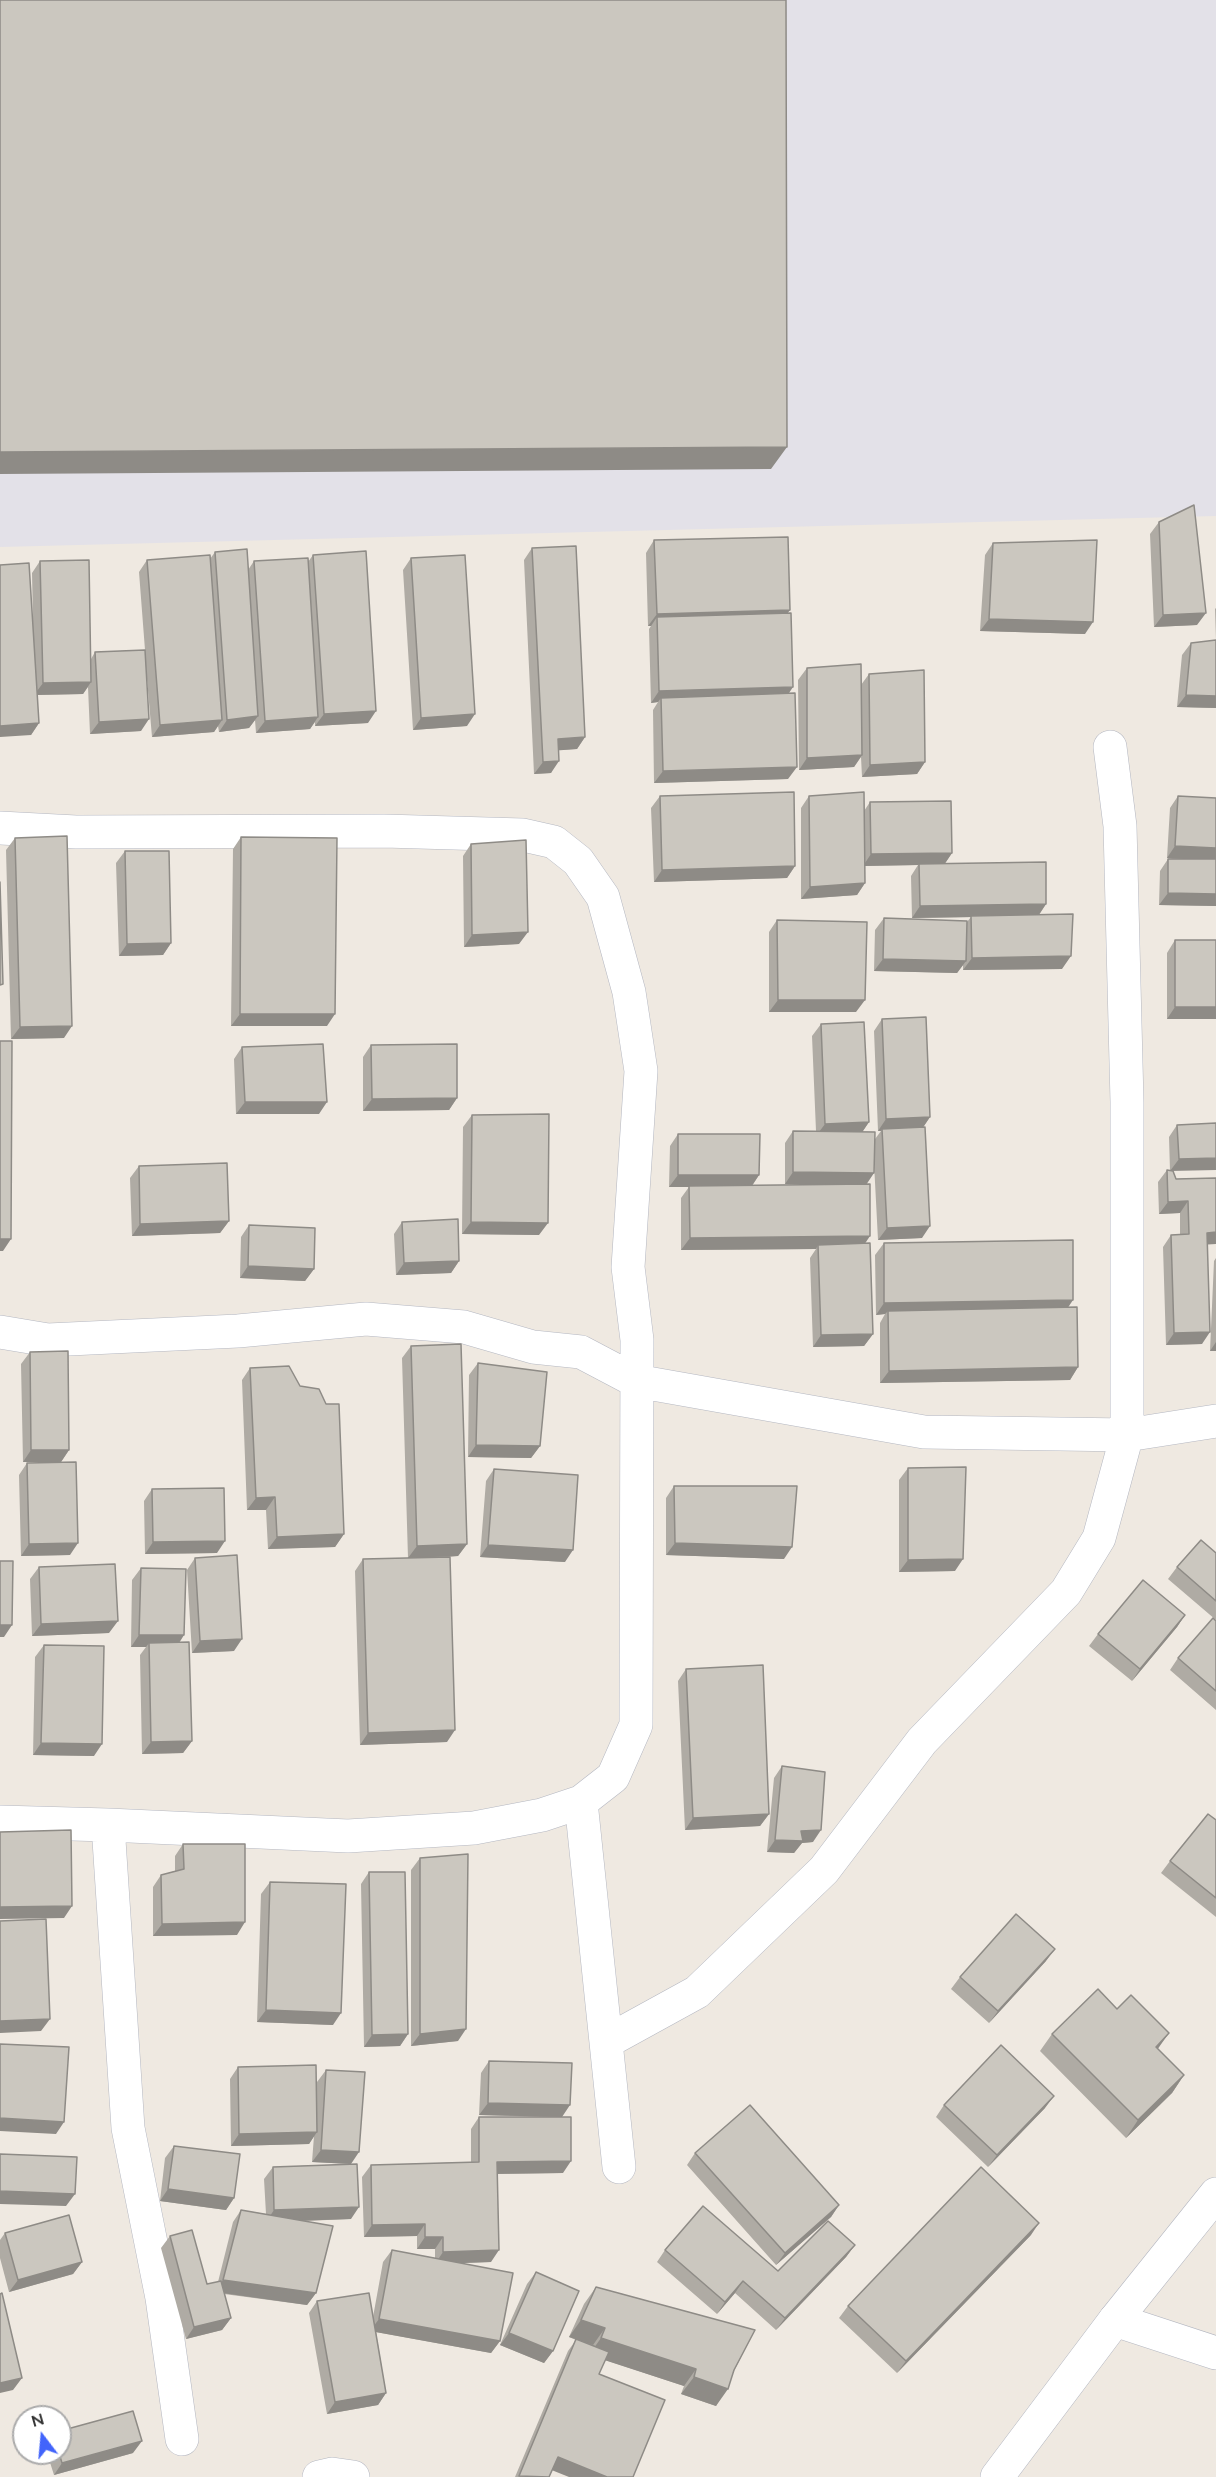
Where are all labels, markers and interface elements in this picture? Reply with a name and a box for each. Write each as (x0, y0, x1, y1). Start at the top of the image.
north arrow (12, 2405, 72, 2465)
text: N (29, 2408, 46, 2430)

